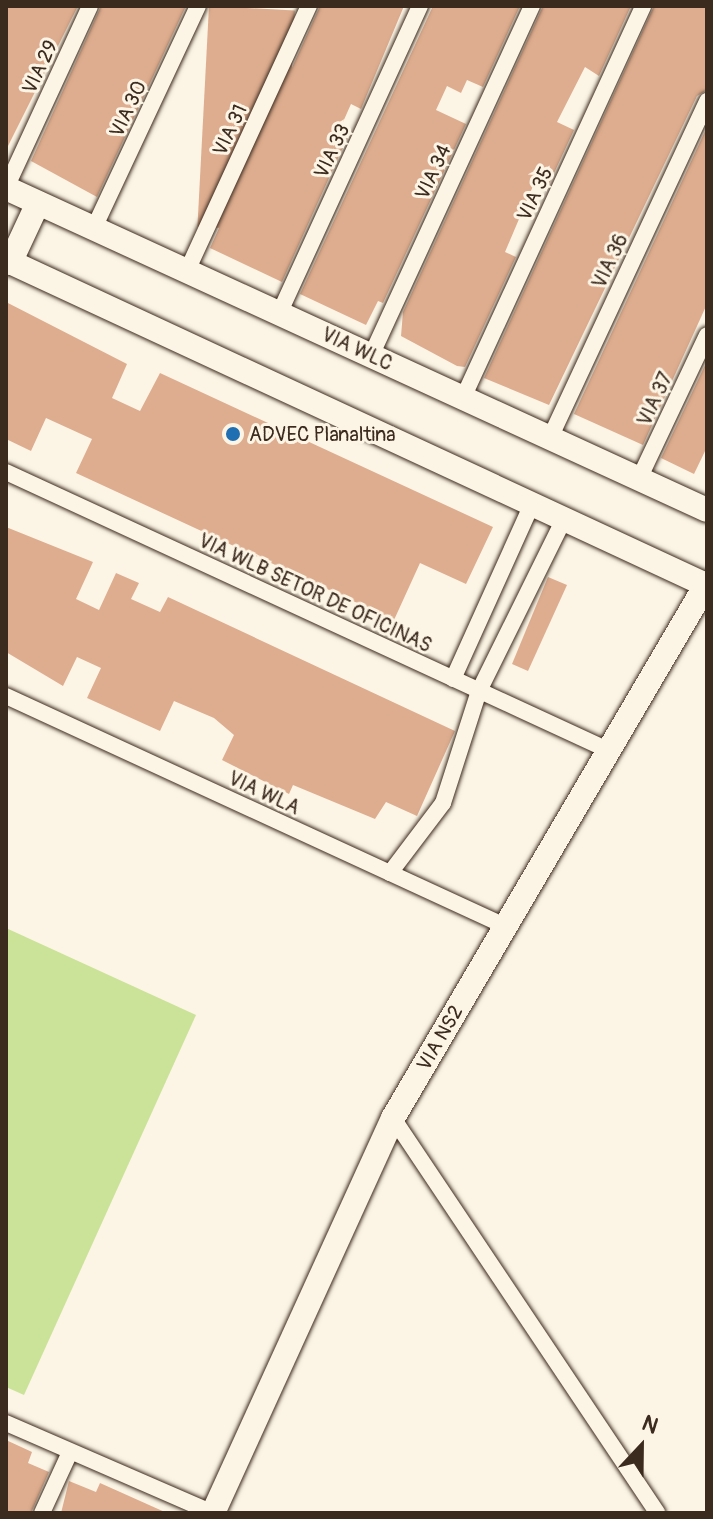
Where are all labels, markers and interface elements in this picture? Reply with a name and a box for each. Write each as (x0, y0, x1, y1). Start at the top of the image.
street label: VIA 29 (17, 36, 63, 98)
street label: VIA 30 (104, 77, 152, 141)
street label: VIA 31 (208, 100, 252, 160)
street label: VIA 33 (309, 120, 355, 182)
street label: VIA 34 (410, 141, 456, 203)
street label: VIA 35 (512, 163, 558, 225)
street label: VIA 36 (587, 230, 633, 292)
street label: VIA WLC (318, 322, 396, 376)
street label: VIA 37 (632, 368, 678, 430)
place label: ADVEC Planaltina (249, 422, 395, 446)
marker: ADVEC Planaltina (224, 425, 242, 443)
street label: VIA WLB SETOR DE OFICINAS (195, 528, 435, 658)
street label: VIA WLA (224, 766, 304, 820)
street label: VIA NS2 (412, 1001, 468, 1075)
north arrow (601, 1407, 681, 1487)
text: N (638, 1409, 662, 1441)

